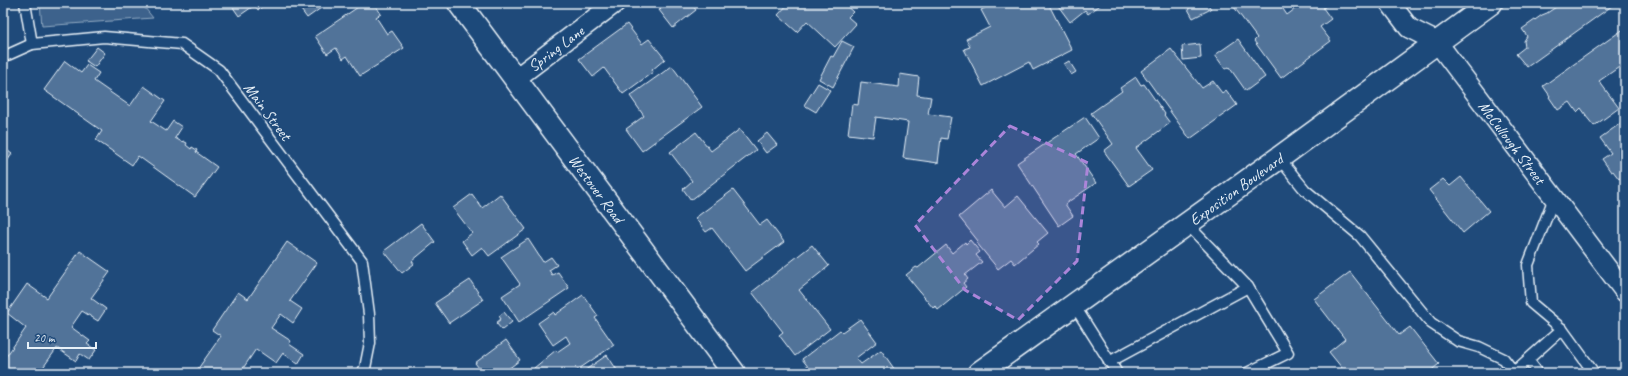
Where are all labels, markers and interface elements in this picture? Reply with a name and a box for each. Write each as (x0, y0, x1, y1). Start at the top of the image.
street label: Spring Lane (524, 20, 590, 77)
street label: Main Street (239, 79, 296, 146)
street label: McCullough Street (1474, 97, 1550, 190)
street label: Exposition Boulevard (1186, 148, 1290, 230)
street label: Westover Road (564, 151, 630, 229)
scale bar (28, 324, 96, 350)
text: 20 m (34, 330, 56, 346)

